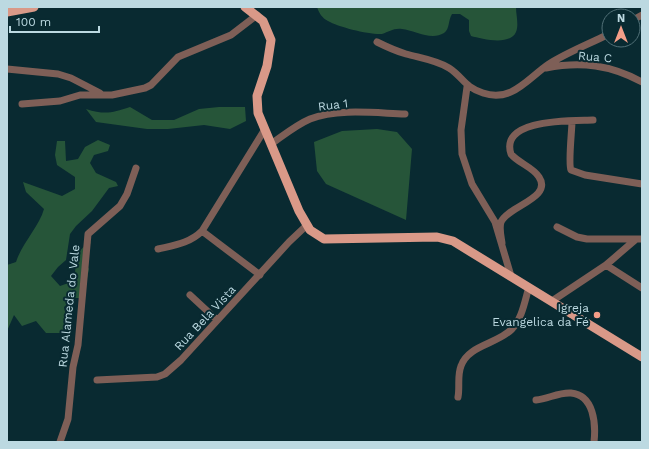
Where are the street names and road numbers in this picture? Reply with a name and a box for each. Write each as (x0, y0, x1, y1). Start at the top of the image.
street label: Rua C (577, 49, 613, 65)
street label: Rua 1 (317, 96, 349, 114)
street label: Rua Alameda do Vale (56, 244, 82, 368)
street label: Rua Bela Vista (171, 283, 239, 353)

